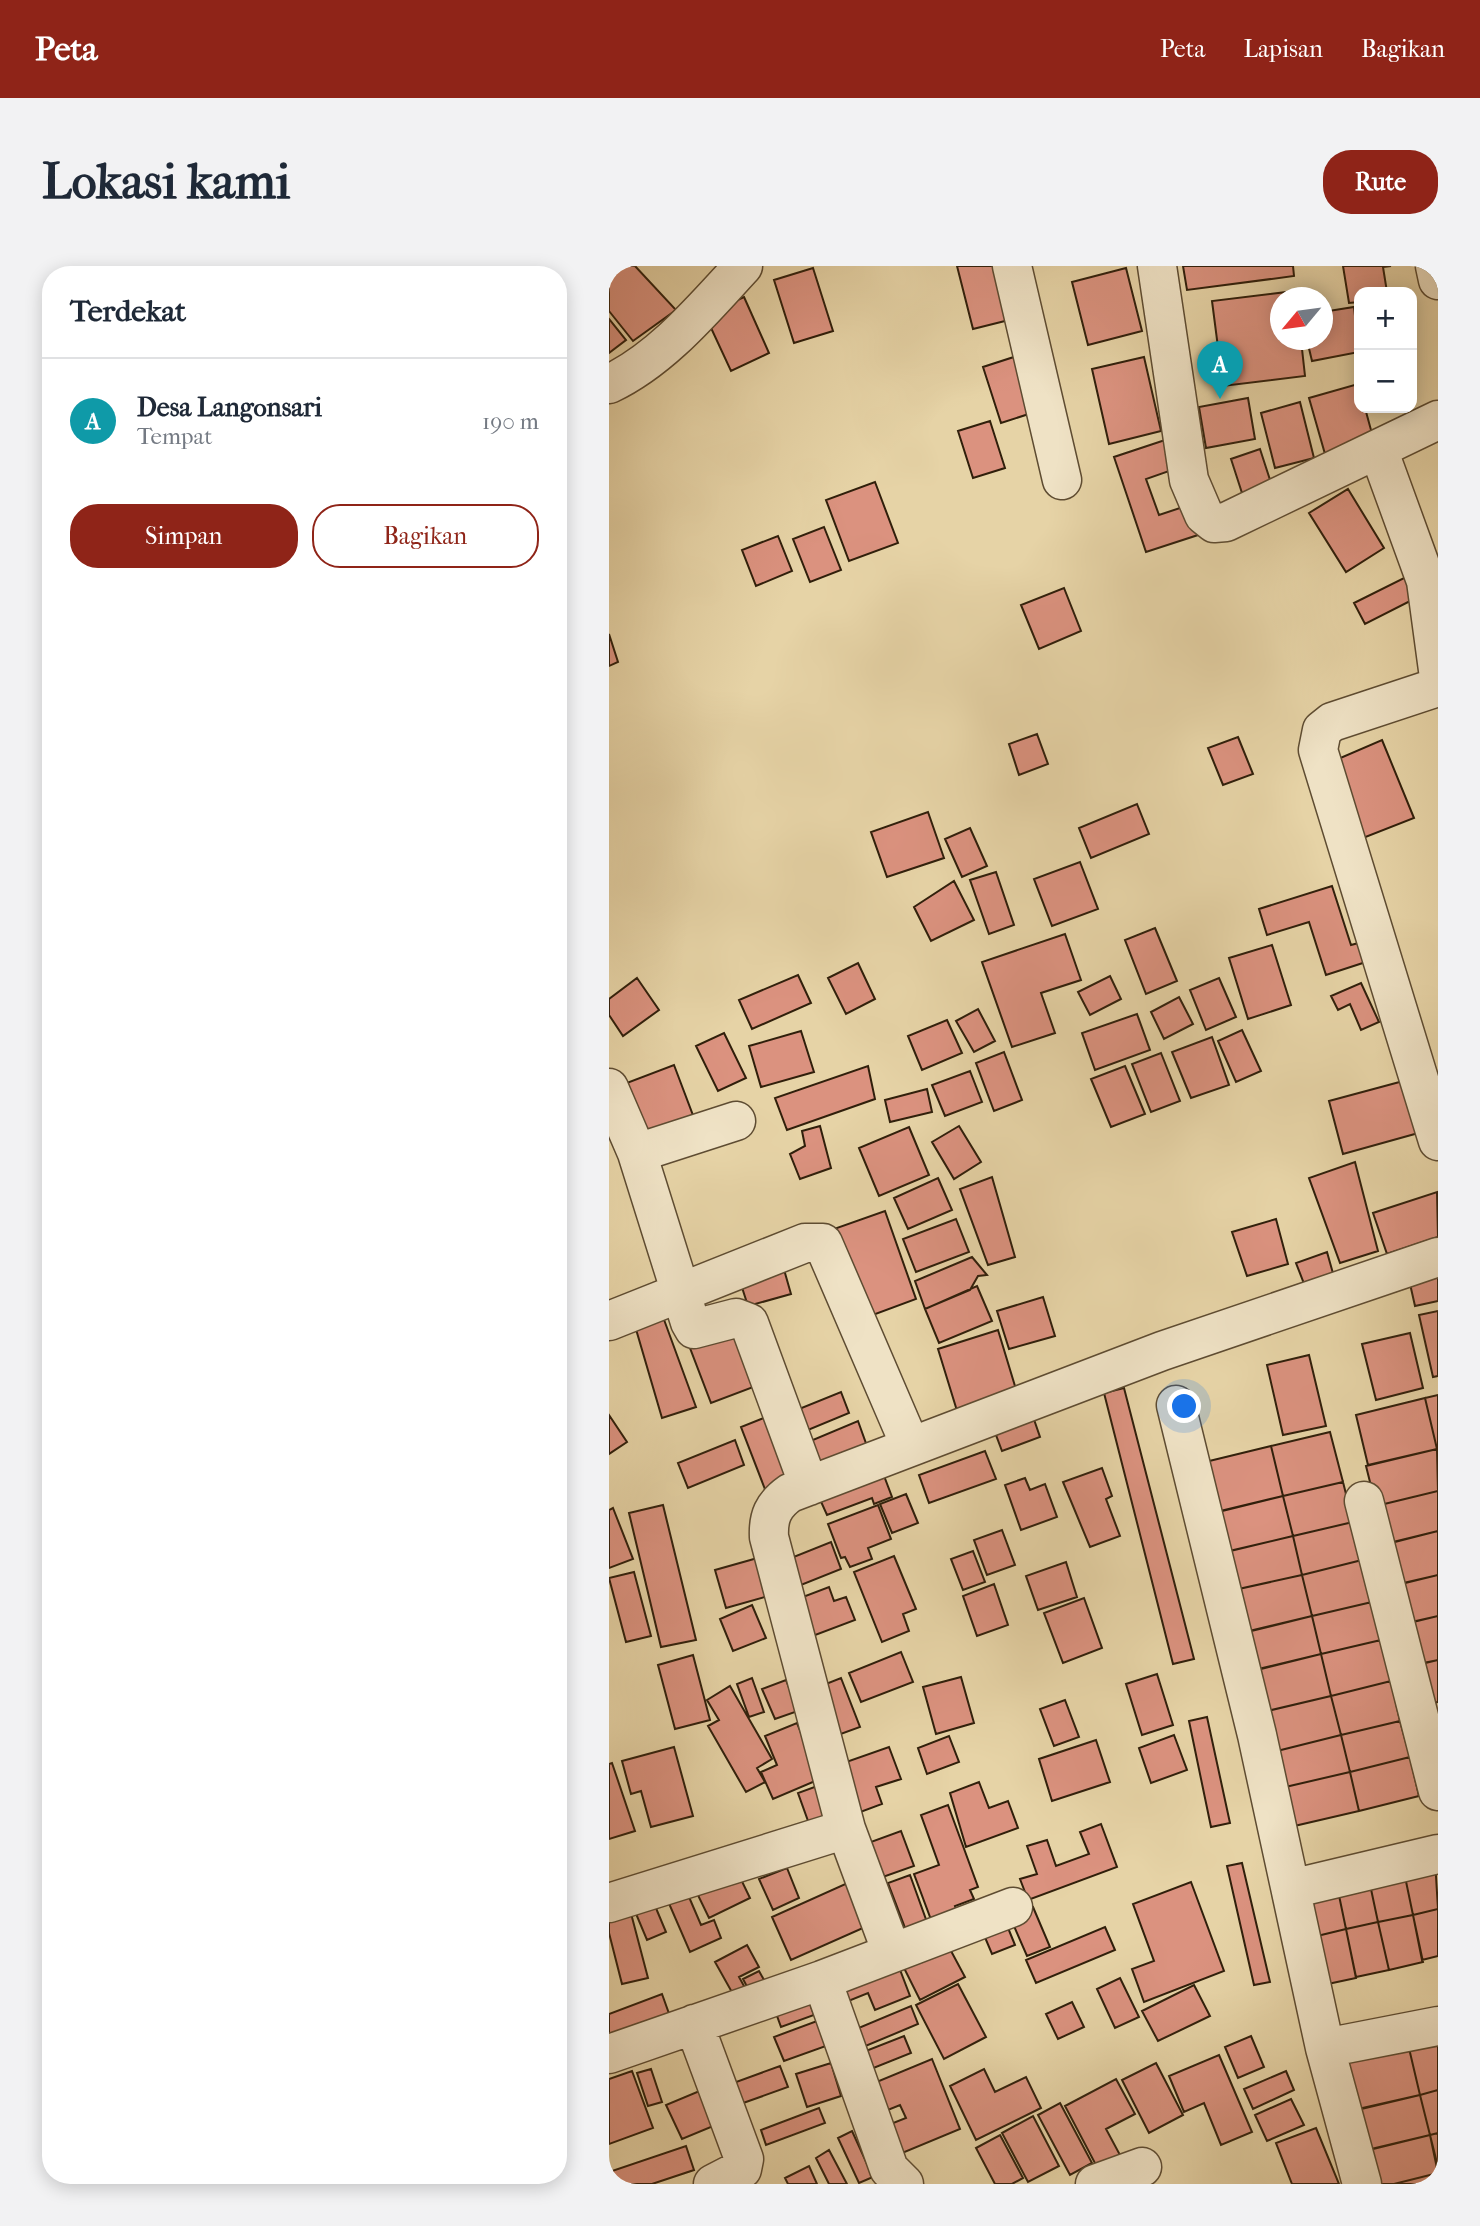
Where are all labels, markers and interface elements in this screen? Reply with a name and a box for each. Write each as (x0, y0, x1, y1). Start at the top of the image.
text: Peta (35, 30, 98, 69)
text: Peta (1160, 35, 1205, 63)
text: Lapisan (1243, 35, 1323, 63)
text: Bagikan (1361, 35, 1445, 63)
button: Rute (1323, 150, 1438, 214)
text: Lokasi kami (42, 153, 290, 211)
north arrow (1270, 287, 1333, 350)
map controls (1354, 287, 1417, 413)
button: + (1354, 287, 1417, 350)
text: Terdekat (70, 294, 186, 329)
pin: A (1197, 341, 1243, 399)
button: − (1354, 350, 1417, 413)
text: Desa Langonsari (137, 392, 322, 423)
text: A (86, 408, 100, 435)
text: 190 m (482, 408, 539, 435)
text: Tempat (137, 423, 212, 450)
button: Simpan (70, 504, 298, 568)
button: Bagikan (312, 504, 539, 568)
your location (1167, 1389, 1201, 1423)

